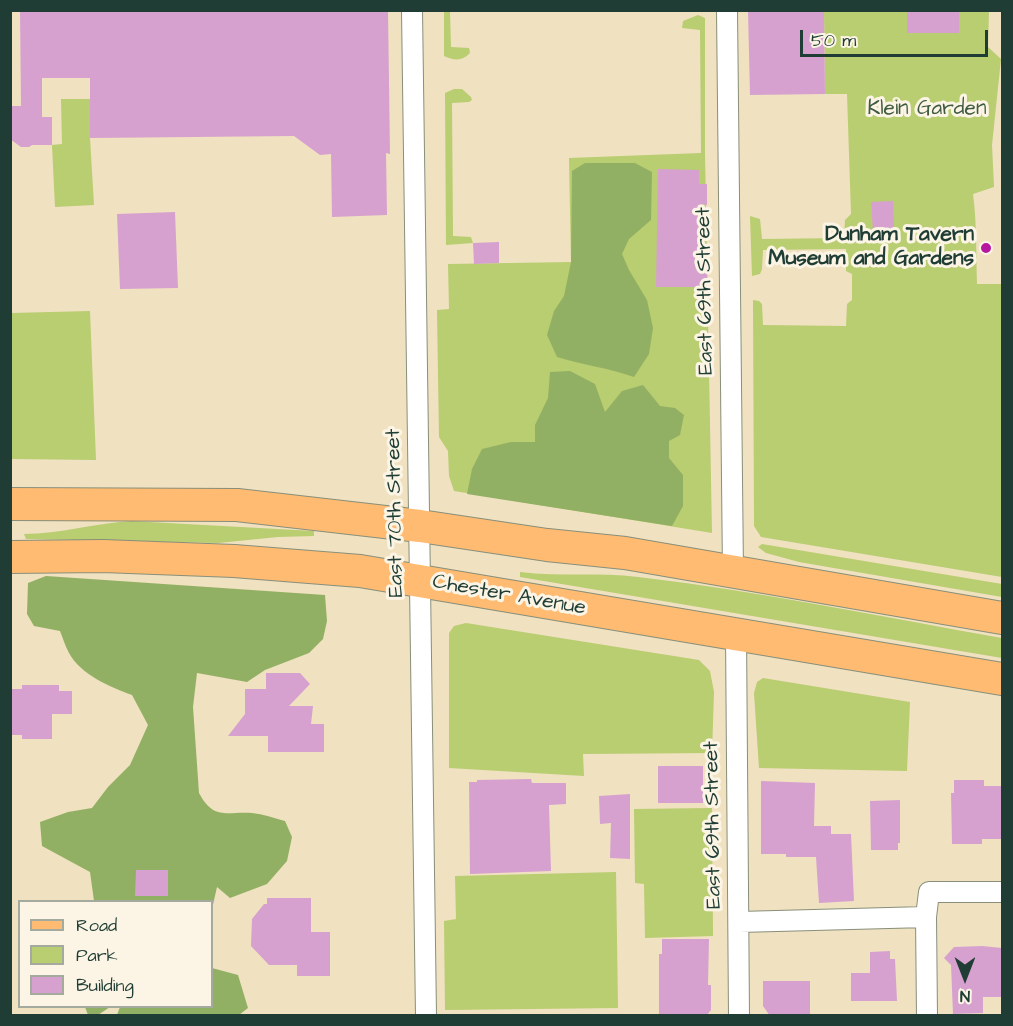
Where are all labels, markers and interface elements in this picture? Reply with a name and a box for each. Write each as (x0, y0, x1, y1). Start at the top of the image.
scale bar (803, 18, 990, 56)
text: 50 m (811, 28, 856, 53)
park label: Klein Garden (868, 97, 986, 123)
street label: East 69th Street (692, 207, 720, 375)
place label: Dunham Tavern Museum and Gardens (768, 223, 974, 273)
marker: Dunham Tavern Museum and Gardens (979, 241, 993, 255)
street label: East 70th Street (382, 428, 410, 598)
street label: Chester Avenue (430, 570, 588, 622)
street label: East 69th Street (700, 741, 728, 909)
legend (18, 900, 213, 1008)
text: Road (76, 913, 117, 938)
text: Park (76, 943, 118, 968)
north arrow (935, 948, 995, 1008)
text: Building (76, 973, 134, 998)
text: N (960, 985, 970, 1007)

